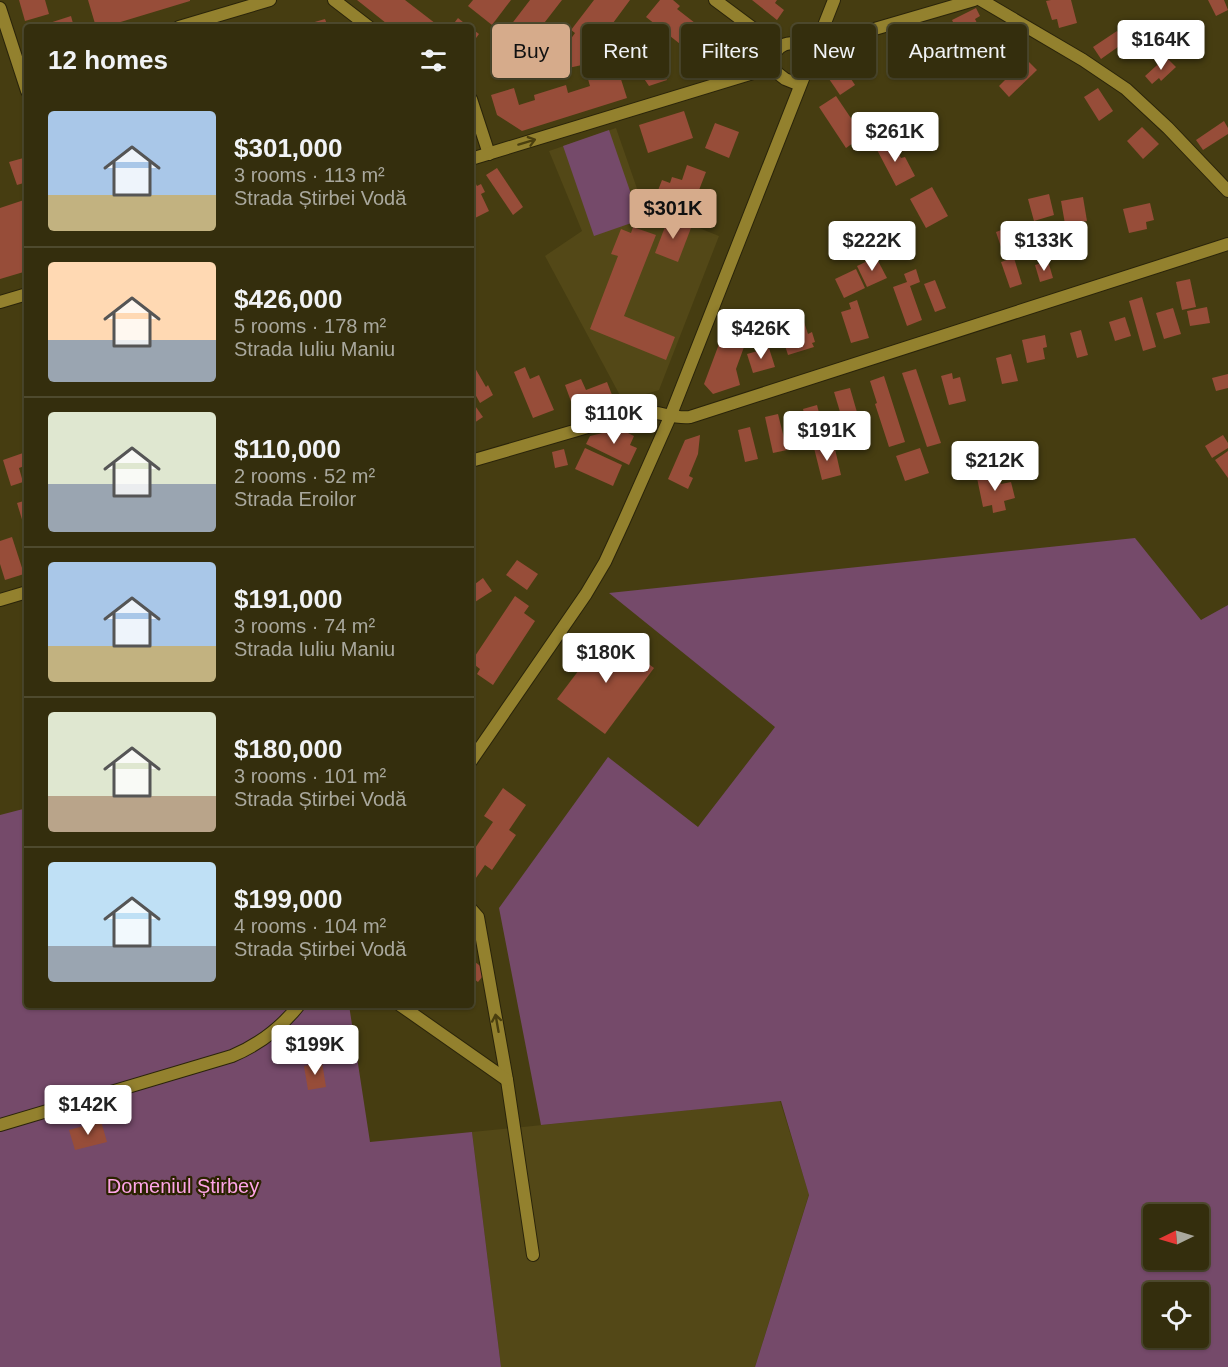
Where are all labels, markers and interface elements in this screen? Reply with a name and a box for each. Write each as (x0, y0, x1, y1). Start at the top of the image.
pin: $164K (1119, 20, 1203, 71)
chip: Buy (492, 24, 570, 78)
chip: Rent (582, 24, 669, 78)
chip: Filters (681, 24, 780, 78)
chip: New (792, 24, 876, 78)
chip: Apartment (888, 24, 1027, 78)
text: $164K (1132, 28, 1190, 50)
icon: filters (417, 44, 450, 77)
text: 12 homes (48, 45, 168, 75)
pin: $261K (853, 112, 937, 163)
text: $261K (866, 120, 924, 142)
text: $301,000 (234, 133, 342, 163)
icon: home (96, 135, 168, 207)
one-way arrow (517, 136, 536, 147)
text: 3 rooms · 113 m² (234, 164, 385, 186)
text: Strada Știrbei Vodă (234, 187, 406, 209)
pin: $301K (631, 189, 715, 240)
text: $301K (644, 197, 702, 219)
pin: $222K (830, 221, 914, 272)
pin: $133K (1002, 221, 1086, 272)
text: $222K (843, 229, 901, 251)
text: $133K (1015, 229, 1073, 251)
text: $426,000 (234, 284, 342, 314)
icon: home (96, 286, 168, 358)
pin: $426K (719, 309, 803, 360)
text: 5 rooms · 178 m² (234, 315, 386, 337)
text: $426K (732, 317, 790, 339)
text: Strada Iuliu Maniu (234, 338, 395, 360)
pin: $110K (572, 394, 656, 445)
text: $110K (585, 402, 643, 424)
pin: $191K (785, 411, 869, 462)
text: $191K (798, 419, 856, 441)
text: $110,000 (234, 434, 341, 464)
icon: home (96, 436, 168, 508)
pin: $212K (953, 441, 1037, 492)
text: $212K (966, 449, 1024, 471)
text: 2 rooms · 52 m² (234, 465, 375, 487)
text: Strada Eroilor (234, 488, 356, 510)
text: $191,000 (234, 584, 342, 614)
icon: home (96, 586, 168, 658)
text: 3 rooms · 74 m² (234, 615, 375, 637)
pin: $180K (564, 633, 648, 684)
text: Strada Iuliu Maniu (234, 638, 395, 660)
text: $180K (577, 641, 635, 663)
text: $180,000 (234, 734, 342, 764)
icon: home (96, 736, 168, 808)
text: 3 rooms · 101 m² (234, 765, 386, 787)
text: Strada Știrbei Vodă (234, 788, 406, 810)
text: $199,000 (234, 884, 342, 914)
icon: home (96, 886, 168, 958)
text: 4 rooms · 104 m² (234, 915, 386, 937)
text: Strada Știrbei Vodă (234, 938, 406, 960)
one-way arrow (491, 1013, 502, 1033)
pin: $199K (273, 1025, 357, 1076)
text: $199K (286, 1033, 344, 1055)
pin: $142K (46, 1085, 130, 1136)
text: $142K (59, 1093, 117, 1115)
park label: Domeniul Știrbey (107, 1175, 259, 1197)
north arrow (1143, 1204, 1209, 1270)
map controls (1143, 1204, 1209, 1348)
button: locate (1143, 1282, 1209, 1348)

